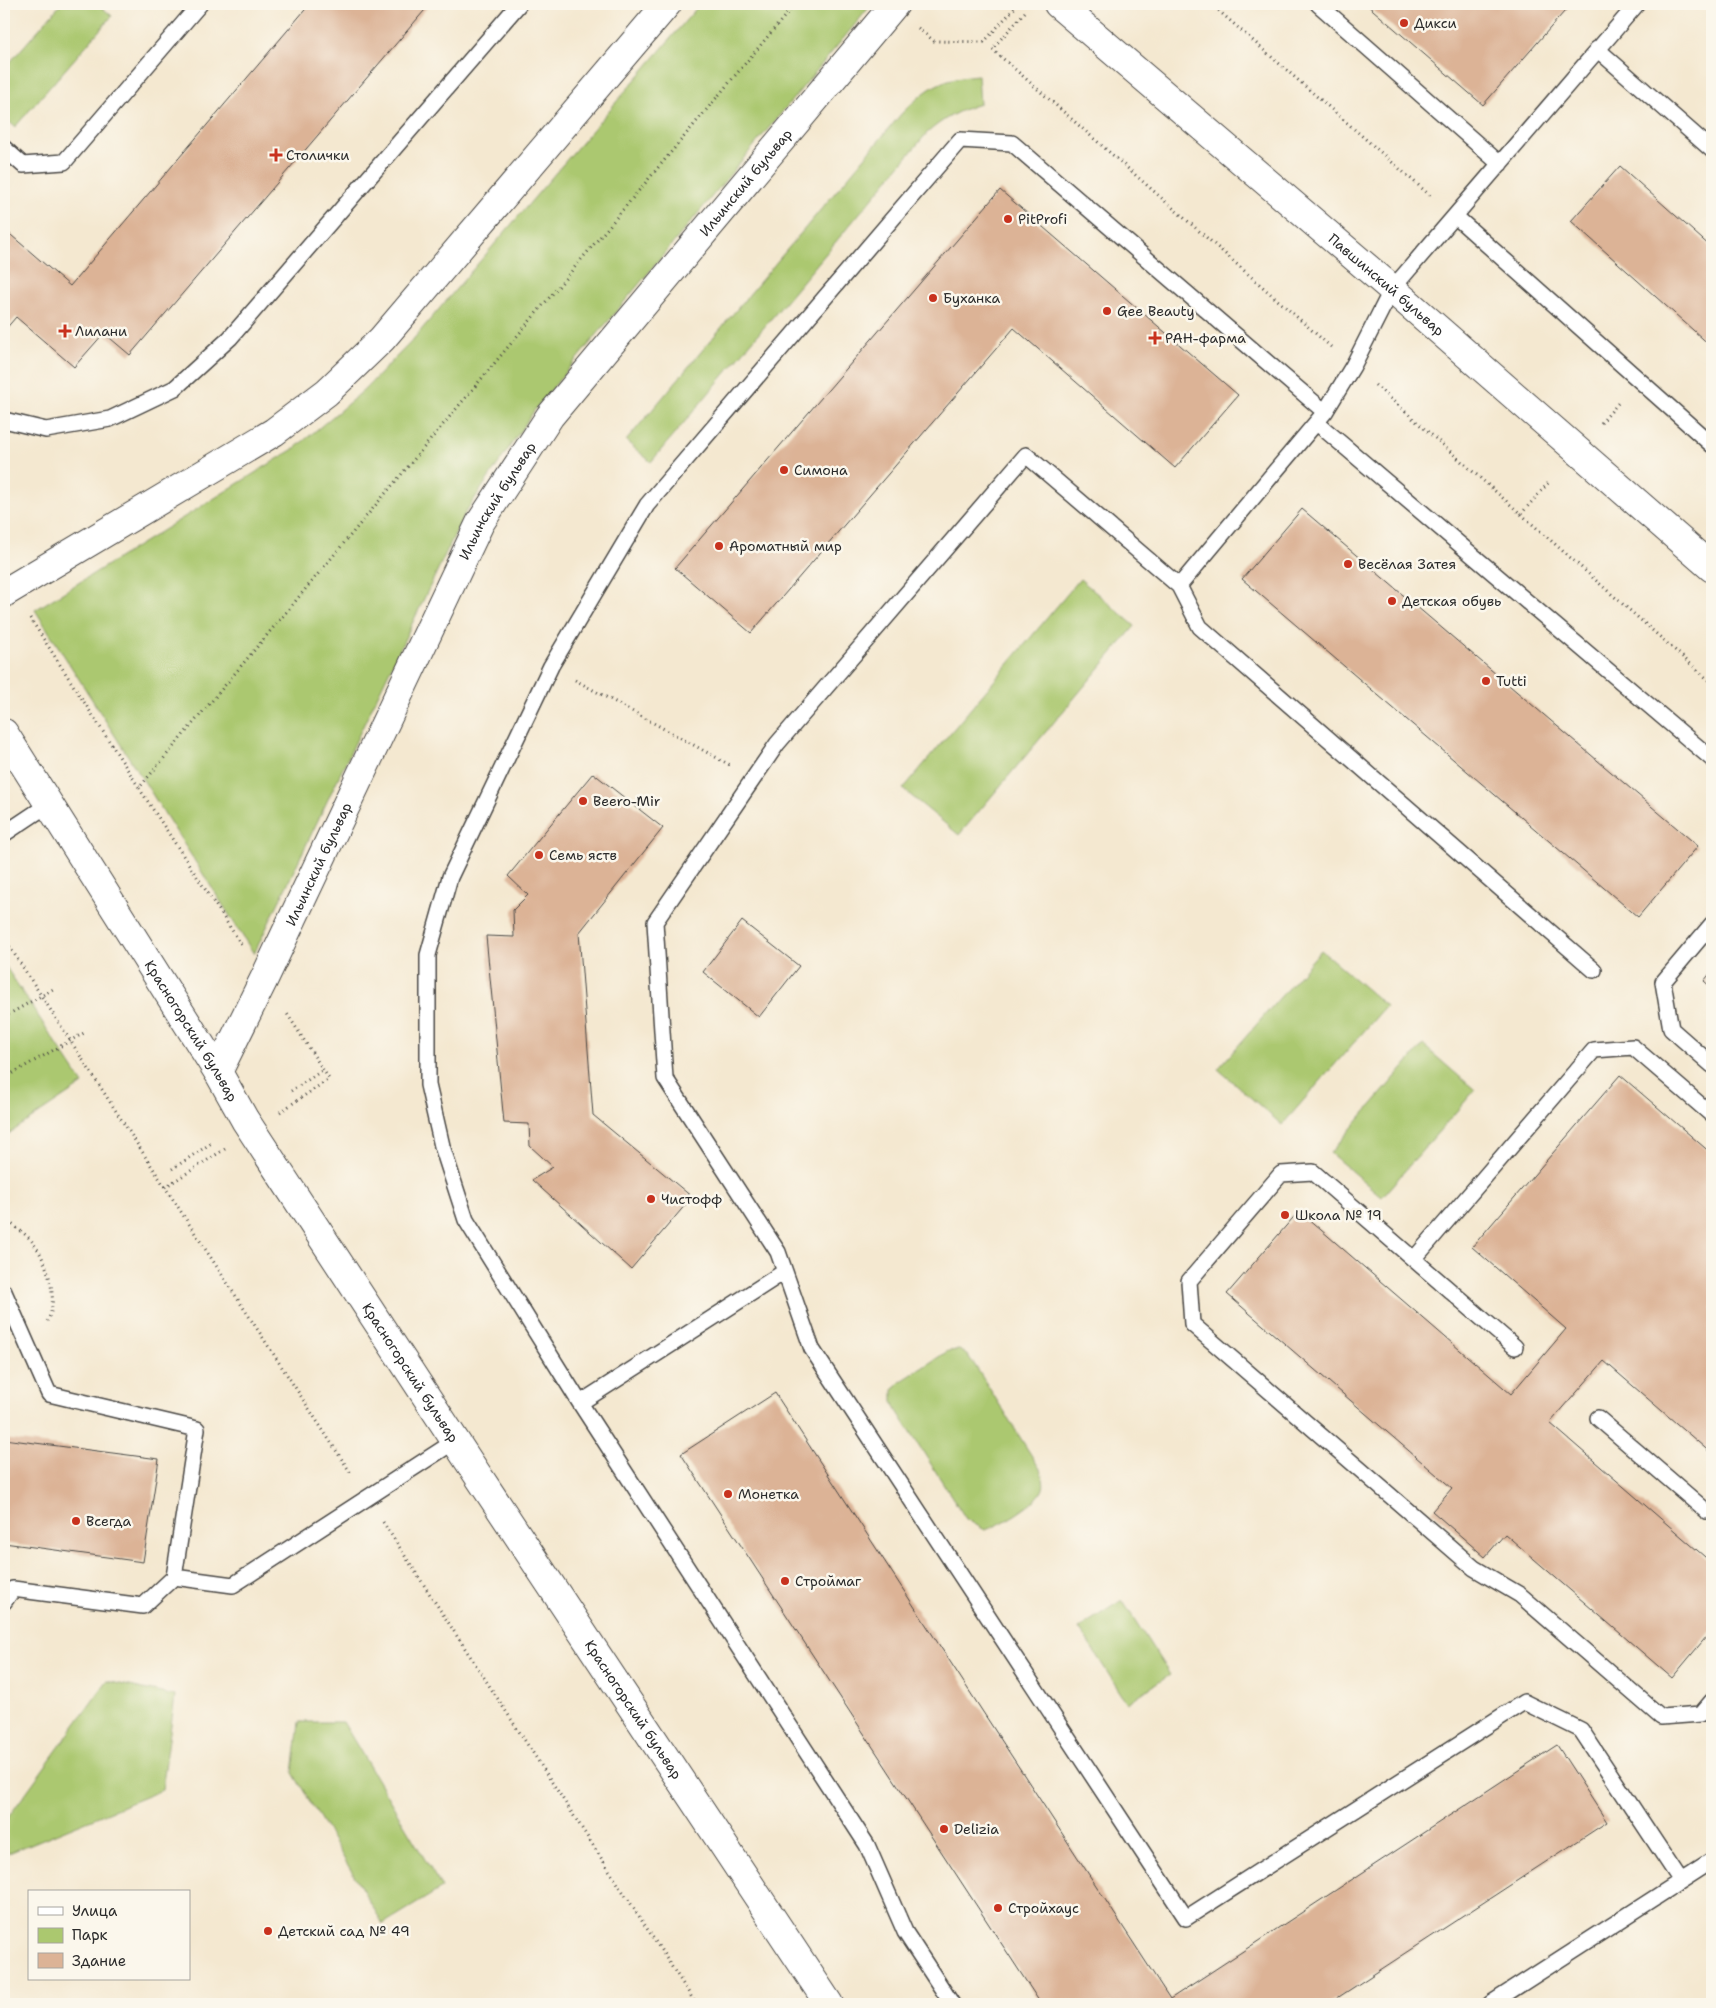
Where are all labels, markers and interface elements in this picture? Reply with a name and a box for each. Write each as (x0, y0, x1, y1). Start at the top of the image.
place label: Дикси (1414, 14, 1457, 32)
marker: Дикси (1398, 17, 1410, 29)
street label: Ильинский бульвар (696, 125, 796, 240)
place label: Столички (286, 146, 349, 164)
marker: Столички (270, 149, 282, 161)
place label: PitProfi (1018, 210, 1067, 228)
marker: PitProfi (1002, 213, 1014, 225)
street label: Павшинский бульвар (1325, 230, 1448, 340)
place label: Буханка (943, 289, 1001, 307)
marker: Буханка (927, 292, 939, 304)
place label: Gee Beauty (1117, 302, 1194, 320)
marker: Gee Beauty (1101, 305, 1113, 317)
place label: Лилани (75, 322, 127, 340)
marker: Лилани (59, 325, 71, 337)
place label: РАН-фарма (1165, 329, 1246, 347)
marker: РАН-фарма (1149, 332, 1161, 344)
street label: Ильинский бульвар (455, 438, 540, 563)
place label: Симона (794, 461, 848, 479)
marker: Симона (778, 464, 790, 476)
place label: Ароматный мир (729, 537, 842, 555)
marker: Ароматный мир (713, 540, 725, 552)
place label: Весёлая Затея (1358, 555, 1456, 573)
marker: Весёлая Затея (1342, 558, 1354, 570)
place label: Детская обувь (1402, 592, 1501, 610)
marker: Детская обувь (1386, 595, 1398, 607)
place label: Tutti (1496, 672, 1527, 690)
marker: Tutti (1480, 675, 1492, 687)
place label: Beero-Mir (593, 792, 661, 810)
marker: Beero-Mir (577, 795, 589, 807)
street label: Ильинский бульвар (282, 799, 355, 929)
place label: Семь яств (549, 846, 617, 864)
marker: Семь яств (533, 849, 545, 861)
street label: Красногорский бульвар (141, 957, 242, 1105)
place label: Чистофф (661, 1190, 722, 1208)
marker: Чистофф (645, 1193, 657, 1205)
place label: Школа № 19 (1295, 1206, 1382, 1224)
marker: Школа № 19 (1279, 1209, 1291, 1221)
street label: Красногорский бульвар (358, 1299, 463, 1446)
place label: Монетка (738, 1485, 799, 1503)
marker: Монетка (722, 1488, 734, 1500)
place label: Всегда (86, 1512, 131, 1530)
marker: Всегда (70, 1515, 82, 1527)
place label: Строймаг (795, 1572, 862, 1590)
marker: Строймаг (779, 1575, 791, 1587)
street label: Красногорский бульвар (581, 1637, 686, 1783)
place label: Delizia (954, 1820, 999, 1838)
marker: Delizia (938, 1823, 950, 1835)
legend (28, 1890, 190, 1980)
place label: Стройхаус (1008, 1899, 1079, 1917)
text: Улица (72, 1901, 118, 1921)
marker: Стройхаус (992, 1902, 1004, 1914)
place label: Детский сад № 49 (278, 1922, 410, 1940)
text: Парк (72, 1925, 108, 1945)
marker: Детский сад № 49 (262, 1925, 274, 1937)
text: Здание (72, 1951, 126, 1971)

